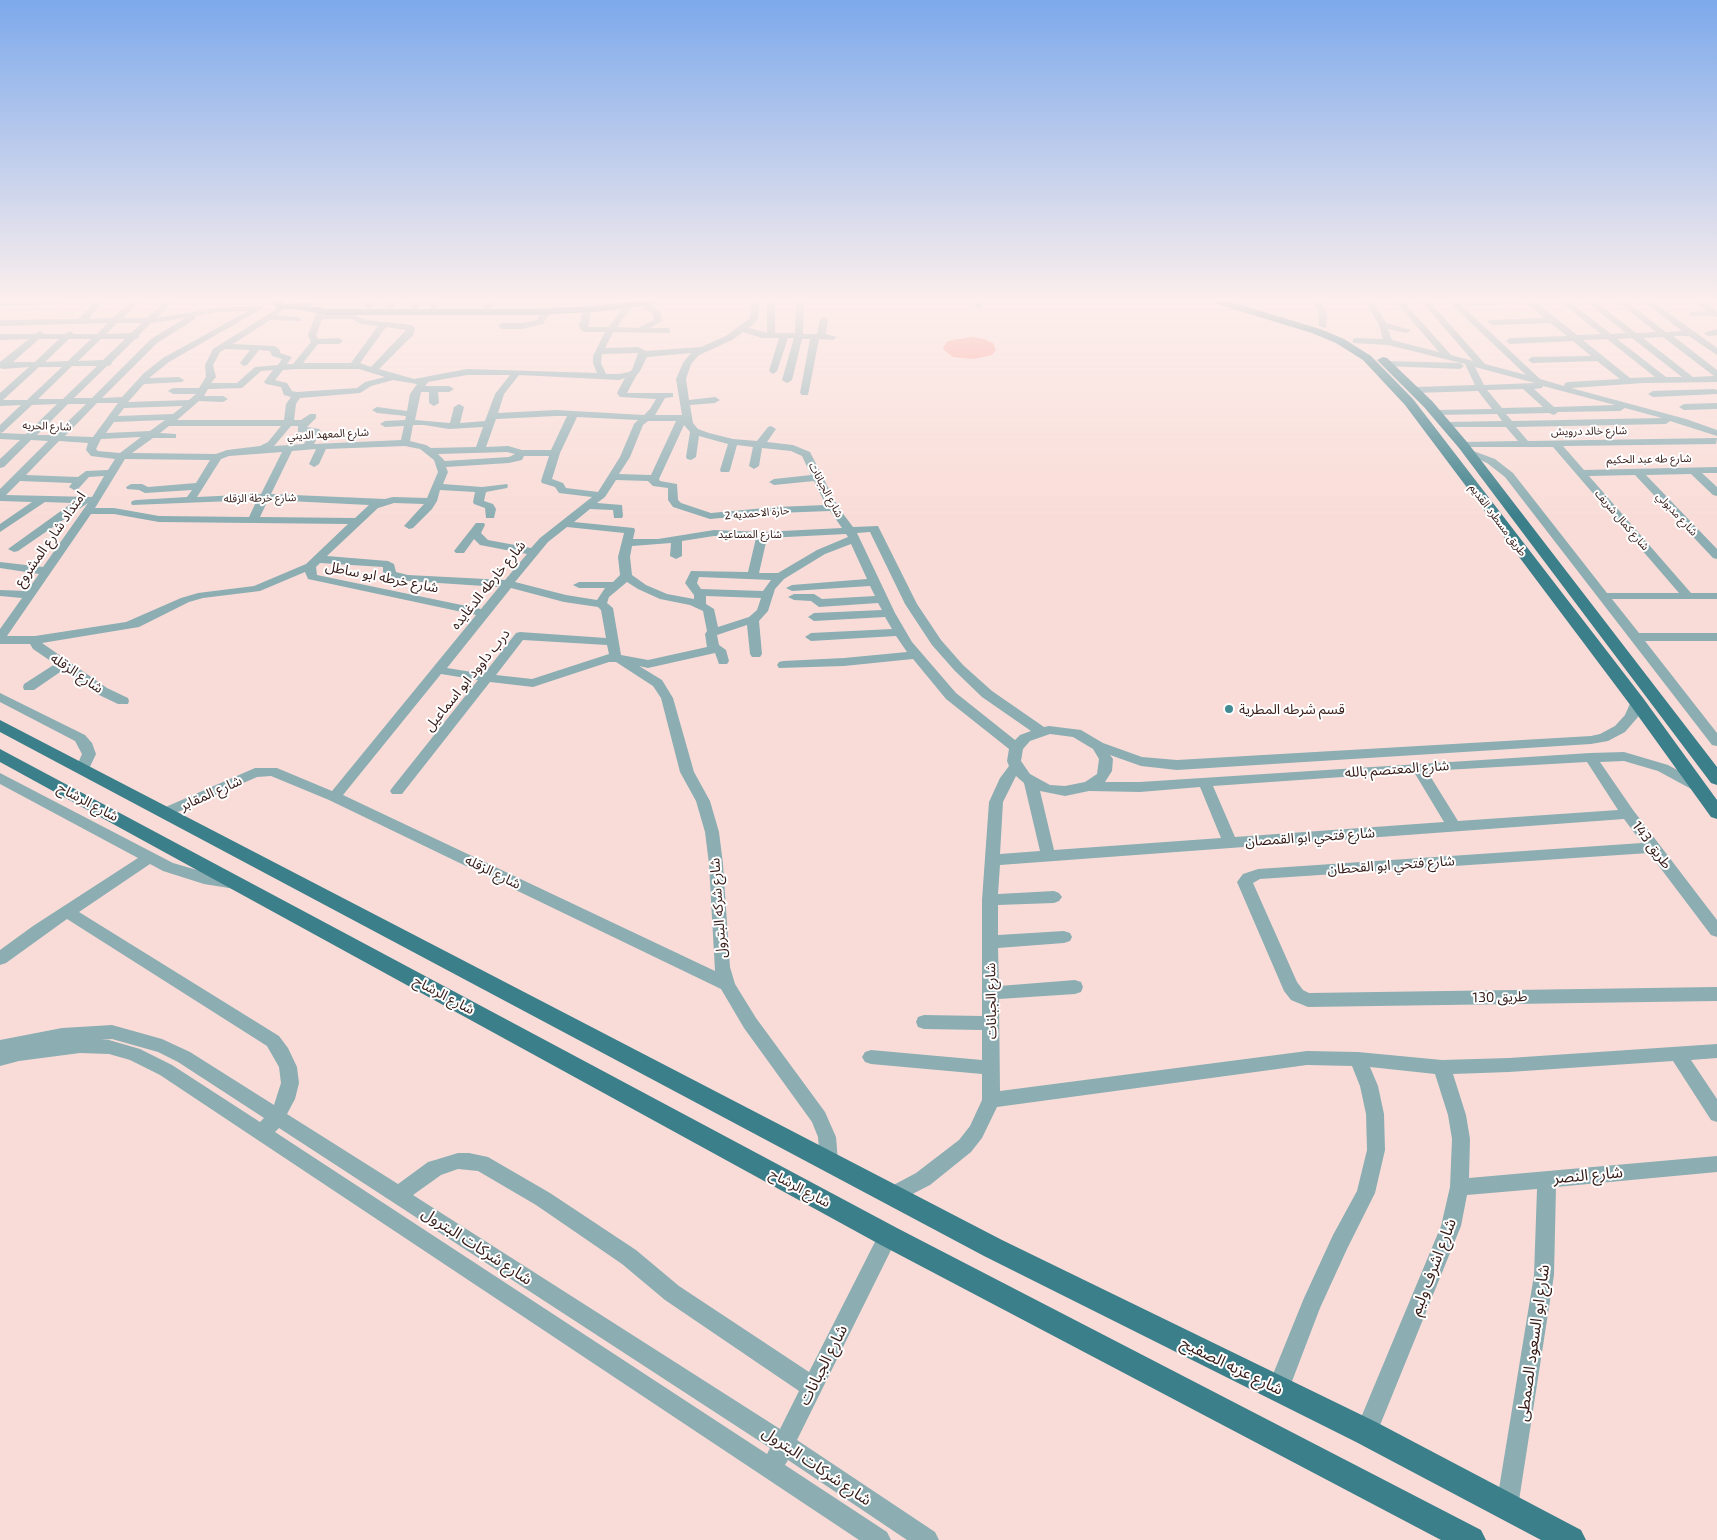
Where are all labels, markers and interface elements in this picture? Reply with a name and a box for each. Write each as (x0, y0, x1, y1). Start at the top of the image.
street label: شارع الحريه (22, 419, 72, 433)
street label: شارع خالد درويش (1551, 424, 1627, 438)
street label: شارع المعهد الديني (287, 425, 369, 443)
street label: شارع طه عبد الحكيم (1606, 452, 1692, 466)
street label: شارع الجبانات (806, 460, 846, 520)
street label: طريق مسطرد القديم (1467, 481, 1529, 559)
street label: شارع كمال شريف (1592, 487, 1652, 553)
street label: امتداد شارع المشروع (11, 488, 89, 590)
street label: شارع مدبولي (1654, 490, 1700, 538)
street label: شارع خرطة الزقله (224, 491, 296, 505)
street label: حارة الاحمديه 2 (724, 504, 790, 522)
street label: شارع المساعيد (718, 527, 782, 541)
street label: شارع خارطه الدغايده (447, 537, 529, 633)
street label: شارع خرطه ابو ساطل (324, 558, 440, 596)
street label: درب داوود ابو اسماعيل (421, 625, 513, 735)
street label: شارع الزقله (48, 649, 106, 697)
place label: قسم شرطه المطرية (1239, 701, 1345, 717)
marker: قسم شرطه المطرية (1223, 703, 1235, 715)
street label: شارع المعتصم بالله (1344, 757, 1450, 781)
street label: شارع المقابر (178, 772, 244, 814)
street label: شارع الرشاح (55, 779, 121, 825)
street label: طريق 143 (1629, 818, 1675, 872)
street label: شارع فتحي ابو القمصان (1245, 824, 1375, 850)
street label: شارع الزقله (462, 851, 524, 893)
street label: شارع فتحي ابو القحطان (1327, 852, 1455, 878)
street label: شارع شركه البترول (706, 857, 730, 959)
street label: شارع الجبانات (982, 962, 1000, 1040)
street label: شارع الرشاح (411, 972, 477, 1018)
street label: طريق 130 (1472, 988, 1528, 1006)
street label: شارع النصر (1552, 1162, 1624, 1188)
street label: شارع الرشاح (767, 1165, 833, 1211)
street label: شارع شركات البترول (418, 1203, 536, 1289)
street label: شارع اشرف وليم (1406, 1216, 1460, 1318)
street label: شارع ابو السعود الصمطى (1512, 1263, 1554, 1423)
street label: شارع الجبانات (794, 1321, 852, 1409)
street label: شارع عزبه الصفيح (1178, 1333, 1286, 1399)
street label: شارع شركات البترول (759, 1422, 875, 1510)

